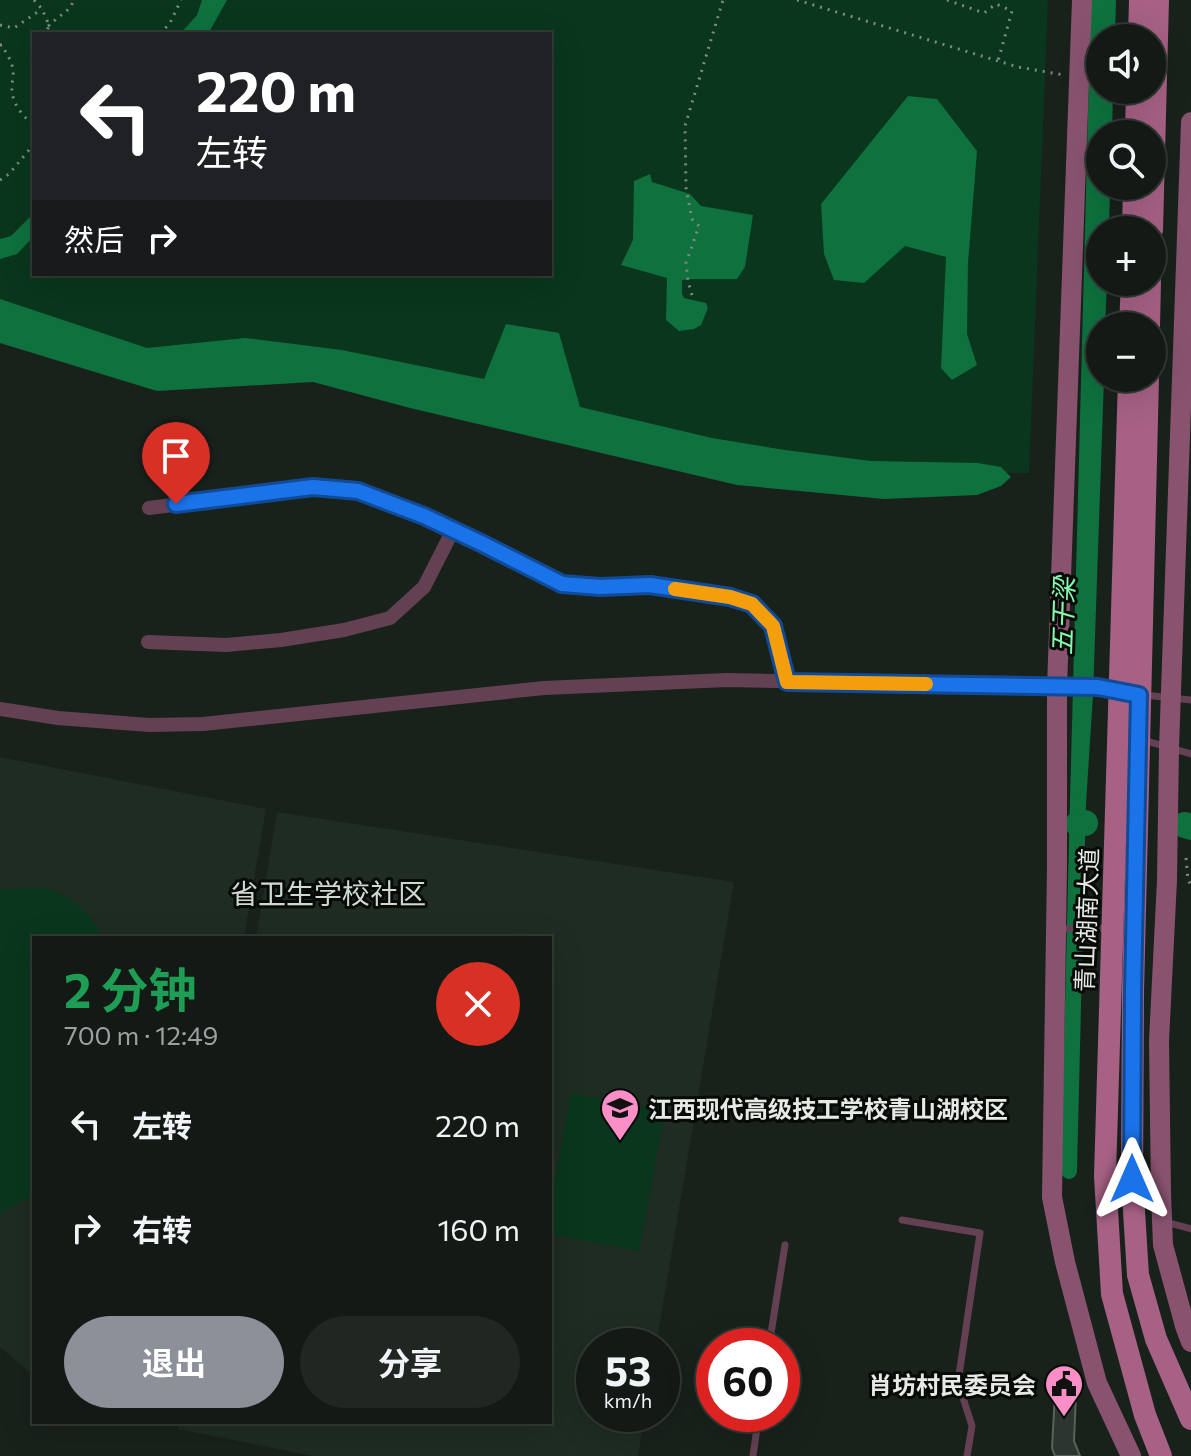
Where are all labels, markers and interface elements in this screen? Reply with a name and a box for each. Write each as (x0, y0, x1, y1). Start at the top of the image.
map controls (1086, 24, 1166, 392)
button: sound (1086, 24, 1166, 104)
text: 220 m (196, 55, 356, 124)
icon: left (64, 64, 168, 168)
button: search (1086, 120, 1166, 200)
text: 左转 (196, 129, 268, 173)
icon: right (140, 216, 184, 260)
button: + (1086, 216, 1166, 296)
text: 然后 (64, 220, 124, 257)
button: − (1086, 312, 1166, 392)
pin (142, 422, 210, 504)
icon: arrive (154, 434, 198, 478)
water label: 五干梁 (1045, 574, 1079, 656)
street label: 青山湖南大道 (1069, 848, 1103, 992)
district label: 省卫生学校社区 (230, 876, 426, 910)
text: 2 分钟 (64, 959, 196, 1018)
button: close (436, 962, 520, 1046)
text: 700 m · 12:49 (64, 1019, 218, 1050)
school or university icon: 江西现代高级技工学校青山湖校区 (599, 1087, 641, 1142)
place label: 江西现代高级技工学校青山湖校区 (648, 1094, 1008, 1123)
icon: left (64, 1102, 108, 1146)
text: 左转 (132, 1106, 192, 1143)
text: 220 m (435, 1106, 520, 1143)
position arrow (1090, 1137, 1174, 1221)
icon: right (64, 1206, 108, 1250)
text: 右转 (132, 1210, 192, 1247)
text: 160 m (437, 1210, 520, 1247)
button: 退出 (64, 1316, 284, 1408)
button: 分享 (300, 1316, 520, 1408)
speed limit sign: 60 (696, 1328, 800, 1432)
text: 53 (605, 1345, 651, 1394)
public building icon: 肖坊村民委员会 (1043, 1363, 1085, 1418)
place label: 肖坊村民委员会 (868, 1370, 1036, 1399)
text: km/h (604, 1388, 652, 1412)

